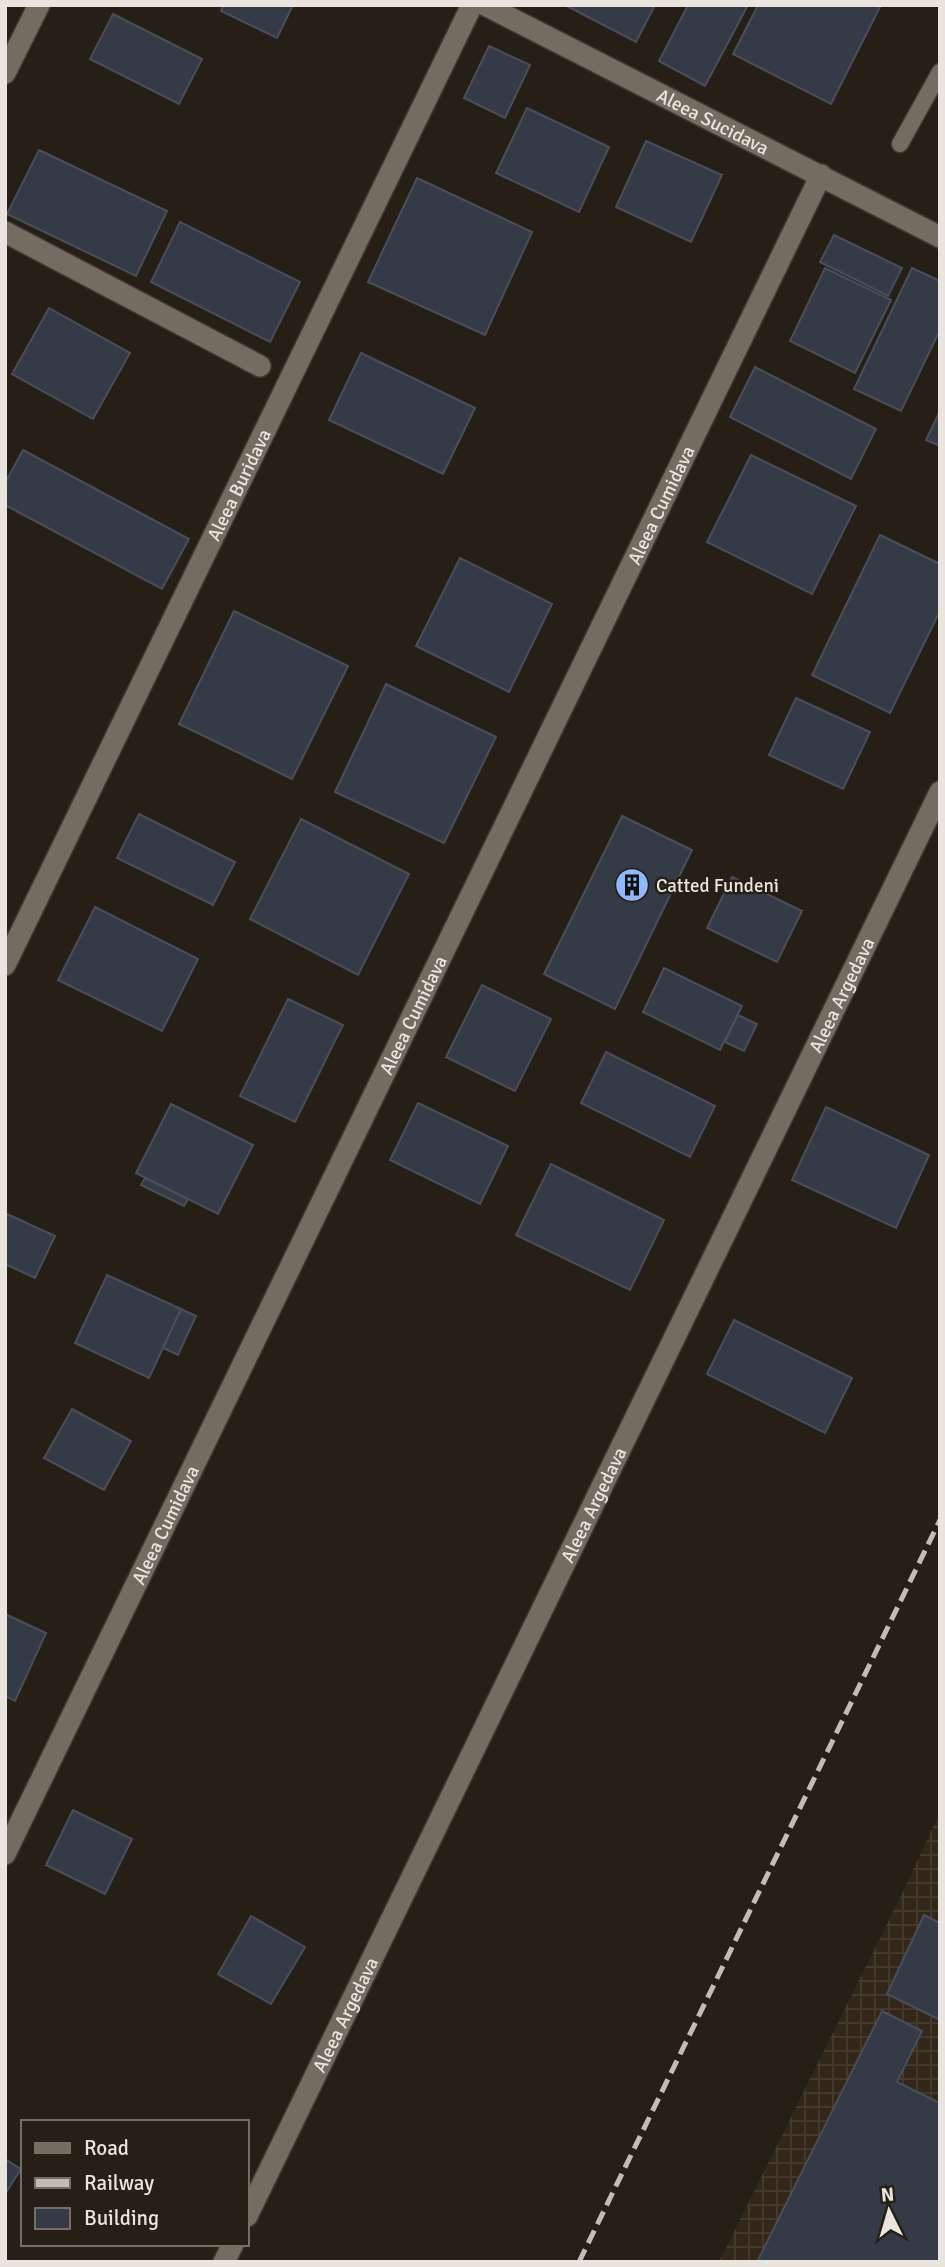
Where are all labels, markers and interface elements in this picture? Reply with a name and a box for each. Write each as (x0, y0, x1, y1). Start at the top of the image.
street label: Aleea Sucidava (653, 84, 773, 161)
street label: Aleea Buridava (202, 425, 277, 545)
street label: Aleea Cumidava (622, 442, 701, 569)
building icon: Catted Fundeni (613, 866, 651, 904)
place label: Catted Fundeni (656, 874, 779, 898)
street label: Aleea Argedava (804, 934, 880, 1057)
street label: Aleea Cumidava (375, 952, 453, 1079)
street label: Aleea Argedava (556, 1444, 632, 1567)
street label: Aleea Cumidava (127, 1462, 205, 1589)
street label: Aleea Argedava (308, 1953, 384, 2077)
legend (21, 2120, 248, 2246)
text: Road (84, 2135, 129, 2161)
text: Railway (84, 2170, 154, 2196)
north arrow (854, 2176, 924, 2246)
text: N (880, 2183, 895, 2208)
text: Building (84, 2205, 159, 2231)

